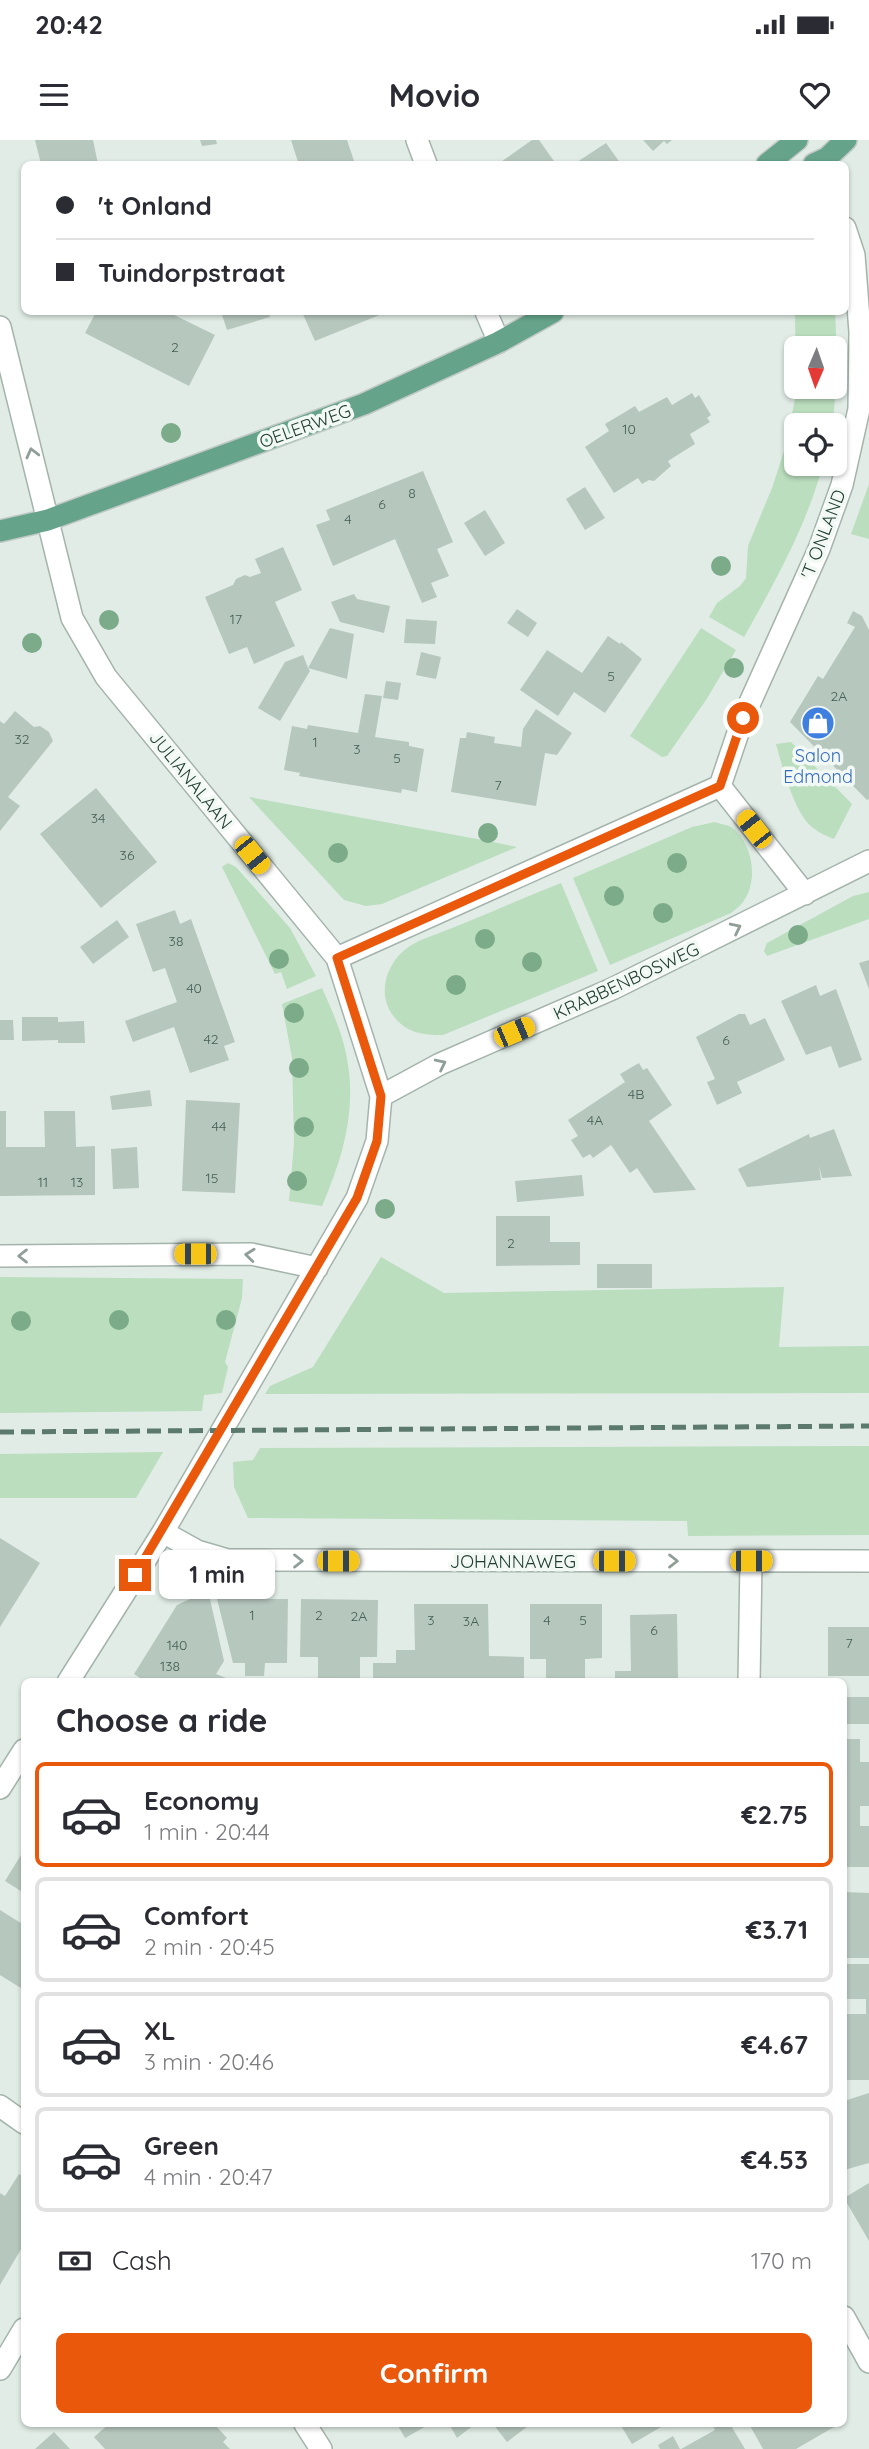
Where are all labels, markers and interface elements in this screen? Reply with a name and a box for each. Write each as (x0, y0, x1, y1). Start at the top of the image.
text: 20:42 (35, 8, 103, 41)
text: Movio (389, 75, 480, 115)
icon: menu (35, 76, 73, 114)
icon: heart (796, 76, 834, 114)
text: 't Onland (98, 189, 212, 222)
text: Tuindorpstraat (98, 256, 286, 289)
north arrow (784, 336, 847, 399)
map controls (784, 336, 847, 476)
house number: 2 (171, 338, 179, 356)
street label: OELERWEG (256, 399, 354, 453)
button: locate (784, 413, 847, 476)
house number: 10 (622, 420, 636, 438)
one-way arrow (26, 448, 40, 460)
house number: 8 (408, 484, 416, 502)
street label: 'T ONLAND (796, 486, 850, 582)
house number: 6 (378, 495, 386, 513)
house number: 4 (344, 510, 352, 528)
house number: 17 (230, 610, 242, 628)
house number: 5 (607, 667, 615, 685)
house number: 2A (831, 687, 847, 705)
route start (727, 702, 759, 734)
shop icon: Salon Edmond (799, 704, 837, 742)
street label: JULIANALAAN (144, 726, 238, 834)
house number: 32 (14, 730, 30, 748)
house number: 1 (312, 733, 318, 751)
house number: 3 (353, 740, 361, 758)
place label: Salon Edmond (783, 744, 853, 788)
house number: 5 (393, 749, 401, 767)
house number: 7 (494, 776, 502, 794)
car (733, 806, 776, 852)
house number: 34 (91, 809, 105, 827)
car (231, 832, 274, 878)
house number: 36 (120, 846, 135, 864)
one-way arrow (729, 922, 741, 936)
house number: 38 (169, 932, 183, 950)
street label: KRABBENBOSWEG (549, 937, 703, 1025)
house number: 40 (186, 979, 202, 997)
car (491, 1014, 538, 1050)
house number: 42 (203, 1030, 219, 1048)
house number: 6 (722, 1031, 730, 1049)
one-way arrow (434, 1058, 446, 1072)
house number: 4B (628, 1085, 644, 1103)
house number: 4A (587, 1111, 603, 1129)
house number: 44 (212, 1117, 226, 1135)
house number: 15 (206, 1169, 218, 1187)
house number: 11 (38, 1173, 48, 1191)
house number: 13 (71, 1173, 83, 1191)
house number: 2 (507, 1234, 515, 1252)
car (175, 1244, 217, 1265)
one-way arrow (17, 1248, 28, 1264)
one-way arrow (245, 1248, 256, 1263)
callout: 1 min (160, 1550, 275, 1600)
street label: JOHANNAWEG (450, 1550, 576, 1573)
car (318, 1551, 360, 1572)
car (594, 1551, 636, 1572)
car (731, 1551, 773, 1572)
one-way arrow (293, 1553, 304, 1569)
one-way arrow (668, 1553, 678, 1569)
route end (119, 1559, 151, 1591)
text: 1 min (189, 1560, 245, 1589)
house number: 1 (249, 1606, 255, 1624)
house number: 2 (315, 1606, 323, 1624)
house number: 2A (351, 1607, 367, 1625)
house number: 3 (427, 1611, 435, 1629)
house number: 4 (543, 1611, 551, 1629)
house number: 5 (579, 1611, 587, 1629)
house number: 3A (463, 1612, 479, 1630)
house number: 6 (650, 1621, 658, 1639)
house number: 7 (845, 1634, 853, 1652)
house number: 140 (167, 1636, 187, 1654)
house number: 138 (160, 1657, 180, 1675)
text: Choose a ride (56, 1700, 268, 1740)
icon: car (60, 1783, 123, 1846)
text: Economy (144, 1784, 259, 1817)
text: €2.75 (741, 1798, 808, 1831)
text: 1 min · 20:44 (144, 1817, 270, 1846)
icon: car (60, 1898, 123, 1961)
text: Comfort (144, 1899, 249, 1932)
text: €3.71 (746, 1913, 808, 1946)
text: 2 min · 20:45 (144, 1932, 275, 1961)
icon: car (60, 2013, 123, 2076)
text: XL (144, 2014, 176, 2047)
text: €4.67 (741, 2028, 808, 2061)
text: 3 min · 20:46 (144, 2047, 274, 2076)
icon: car (60, 2128, 123, 2191)
text: Green (144, 2129, 219, 2162)
text: €4.53 (741, 2143, 808, 2176)
text: 4 min · 20:47 (144, 2162, 273, 2191)
icon: cash (56, 2242, 94, 2280)
text: Cash (112, 2244, 172, 2277)
text: 170 m (751, 2246, 812, 2275)
button: Confirm (56, 2333, 812, 2413)

